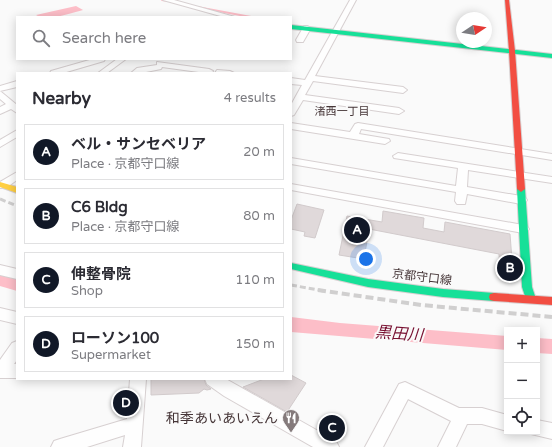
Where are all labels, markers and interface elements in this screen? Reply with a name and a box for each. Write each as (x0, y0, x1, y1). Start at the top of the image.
north arrow (456, 12, 492, 48)
search box (16, 16, 292, 60)
icon: search (30, 27, 52, 49)
text: Search here (62, 29, 146, 47)
text: Nearby (32, 88, 91, 109)
text: 4 results (224, 90, 276, 106)
district label: 渚西一丁目 (315, 105, 370, 118)
text: ベル・サンセベリア (71, 135, 206, 153)
text: A (41, 144, 51, 160)
text: 20 m (243, 144, 275, 160)
text: Place · 京都守口線 (71, 156, 180, 172)
text: C6 Bldg (71, 198, 128, 216)
text: B (41, 208, 51, 224)
text: 80 m (243, 208, 275, 224)
pin: A (344, 215, 370, 245)
text: Place · 京都守口線 (71, 219, 180, 235)
your location (356, 249, 376, 269)
pin: B (497, 253, 523, 283)
text: 伸整骨院 (71, 265, 131, 283)
street label: 京都守口線 (391, 266, 453, 288)
text: C (41, 272, 51, 288)
text: 110 m (235, 272, 275, 288)
text: Shop (71, 283, 103, 299)
water label: 黒田川 (374, 322, 426, 346)
map controls (504, 327, 540, 435)
button: + (504, 327, 540, 363)
text: ローソン100 (71, 329, 159, 347)
text: D (41, 336, 51, 352)
text: 150 m (235, 336, 275, 352)
text: Supermarket (71, 347, 151, 363)
button: − (504, 363, 540, 399)
pin: D (113, 388, 139, 418)
button: locate (504, 399, 540, 435)
restaurant icon: 和季あいあいえん (281, 408, 301, 433)
place label: 和季あいあいえん (166, 410, 278, 427)
pin: C (319, 413, 345, 443)

